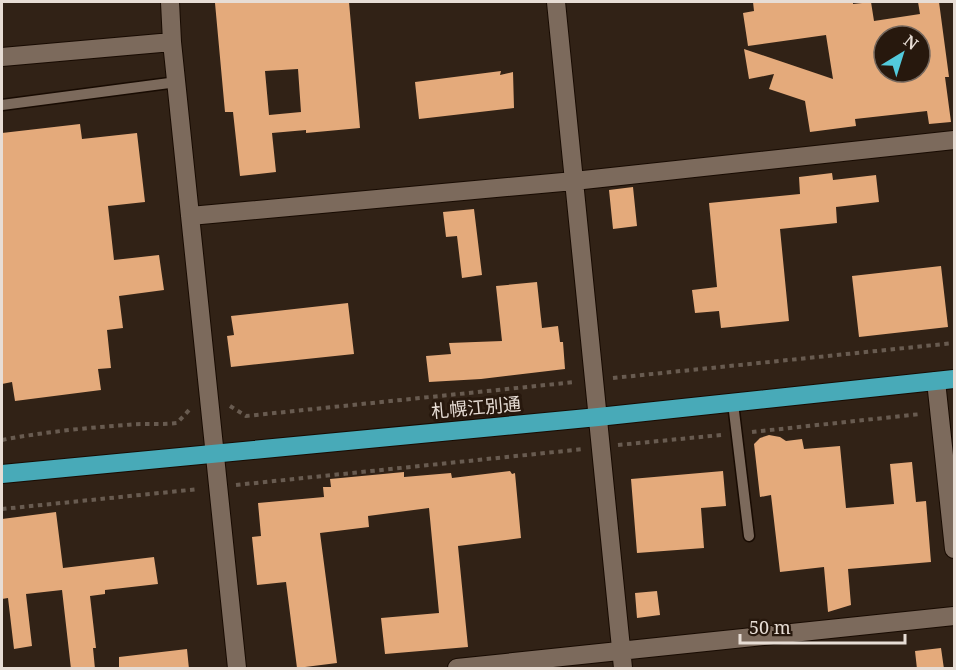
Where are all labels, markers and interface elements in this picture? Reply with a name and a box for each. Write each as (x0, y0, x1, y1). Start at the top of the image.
north arrow (872, 24, 932, 84)
text: N (899, 30, 923, 55)
street label: 札幌江別通 (430, 391, 522, 423)
scale bar (740, 607, 905, 645)
text: 50 m (749, 615, 791, 639)

